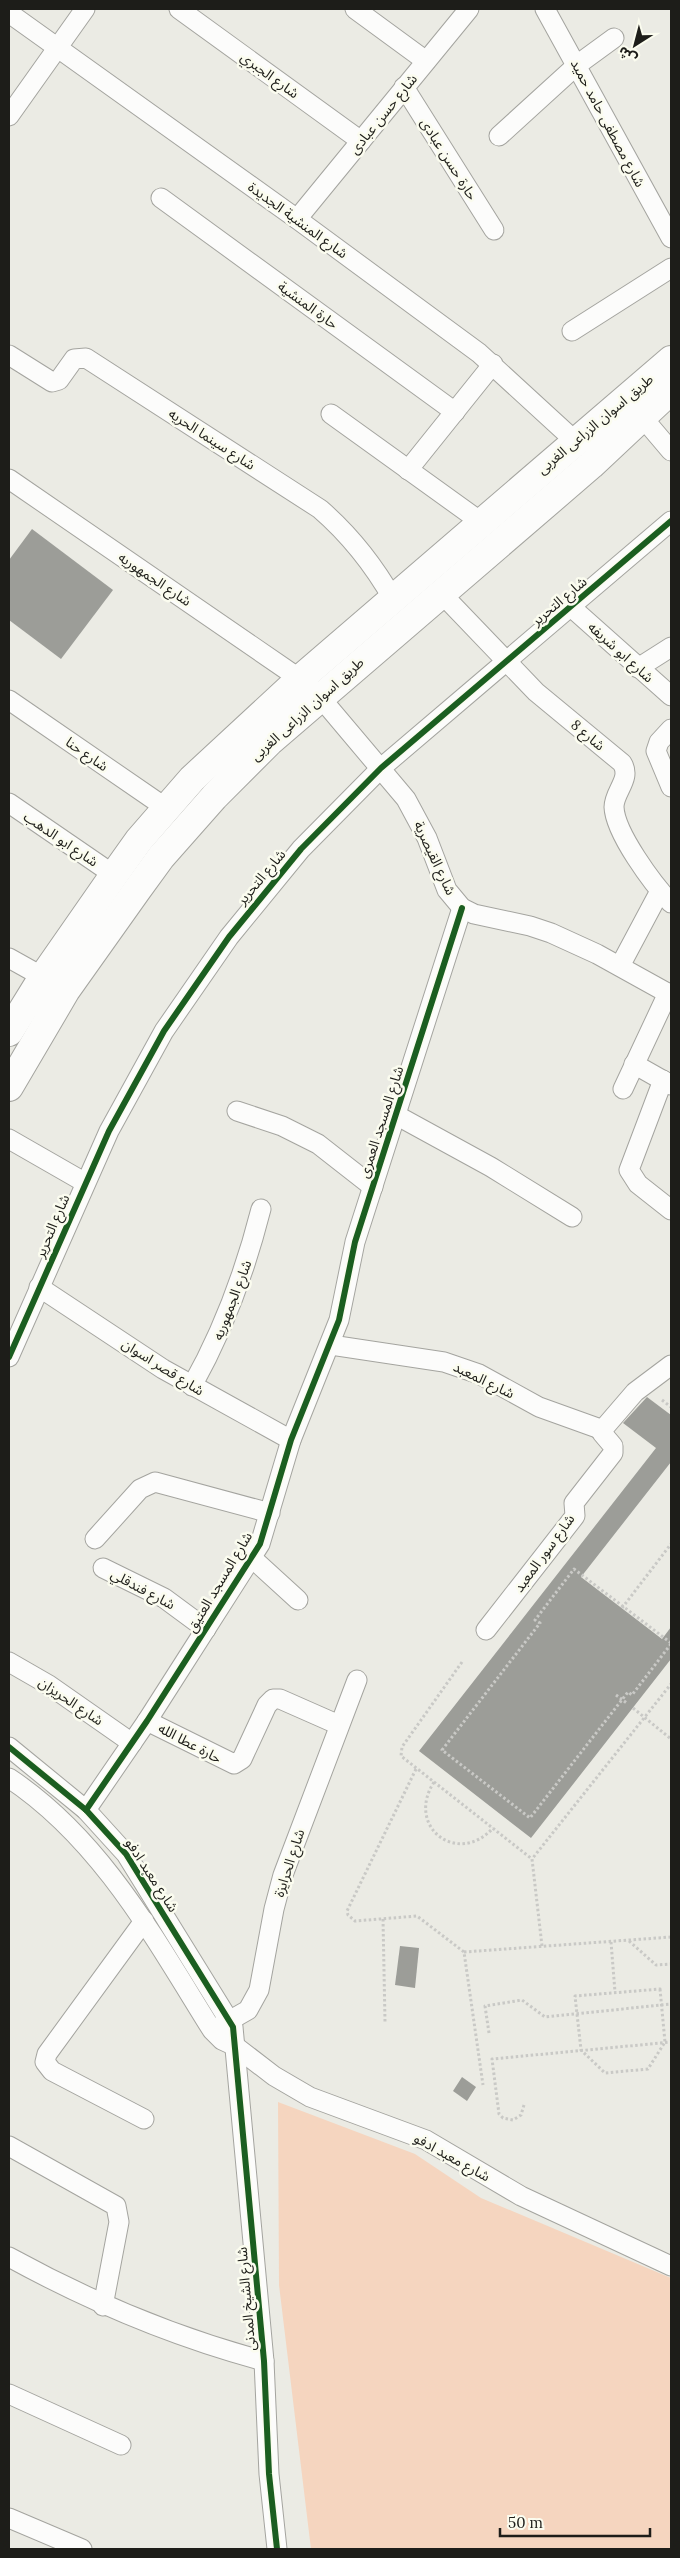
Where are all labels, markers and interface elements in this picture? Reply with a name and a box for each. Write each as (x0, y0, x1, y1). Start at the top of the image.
north arrow (610, 20, 660, 70)
street label: شارع الجبري (236, 48, 303, 104)
street label: شارع مصطفى حامد حميد (567, 56, 649, 190)
street label: شارع حسن عبادى (345, 70, 422, 159)
street label: حارة حسن عبادى (417, 115, 481, 203)
street label: شارع المنشية الجديدة (243, 178, 351, 264)
street label: حارة المنشية (274, 277, 342, 333)
street label: طريق اسوان الزراعى الغربى (533, 370, 658, 479)
street label: شارع سينما الحريه (164, 404, 259, 475)
street label: شارع الجمهوريه (114, 548, 195, 612)
street label: شارع التحرير (527, 573, 592, 632)
street label: شارع ابو شريفه (583, 618, 658, 688)
street label: طريق اسوان الزراعى الغربى (247, 653, 368, 765)
street label: شارع 8 (566, 716, 609, 756)
street label: شارع حنا (61, 733, 112, 777)
street label: شارع ابو الدهب (19, 807, 102, 872)
street label: شارع القيصرية (408, 818, 460, 899)
street label: شارع التحرير (232, 846, 291, 910)
street label: شارع المسجد العمرى (354, 1064, 409, 1181)
street label: شارع التحرير (30, 1192, 75, 1262)
street label: شارع الجمهوريه (208, 1257, 257, 1343)
street label: شارع قصر اسوان (117, 1335, 207, 1401)
street label: شارع المعبد (450, 1358, 517, 1404)
street label: شارع سور المعبد (510, 1510, 580, 1597)
street label: شارع المسجد العتيق (182, 1528, 258, 1637)
street label: شارع فندقلي (107, 1565, 178, 1615)
street label: شارع الحريزان (34, 1673, 107, 1731)
street label: حارة عطا الله (155, 1719, 225, 1767)
street label: شارع الحرايزة (270, 1827, 310, 1900)
street label: شارع معبد ادفو (120, 1835, 183, 1916)
street label: شارع معبد ادفو (410, 2129, 493, 2187)
street label: شارع الشيخ المدنى (232, 2246, 262, 2352)
scale bar (500, 2506, 650, 2538)
text: 50 m (508, 2513, 543, 2532)

